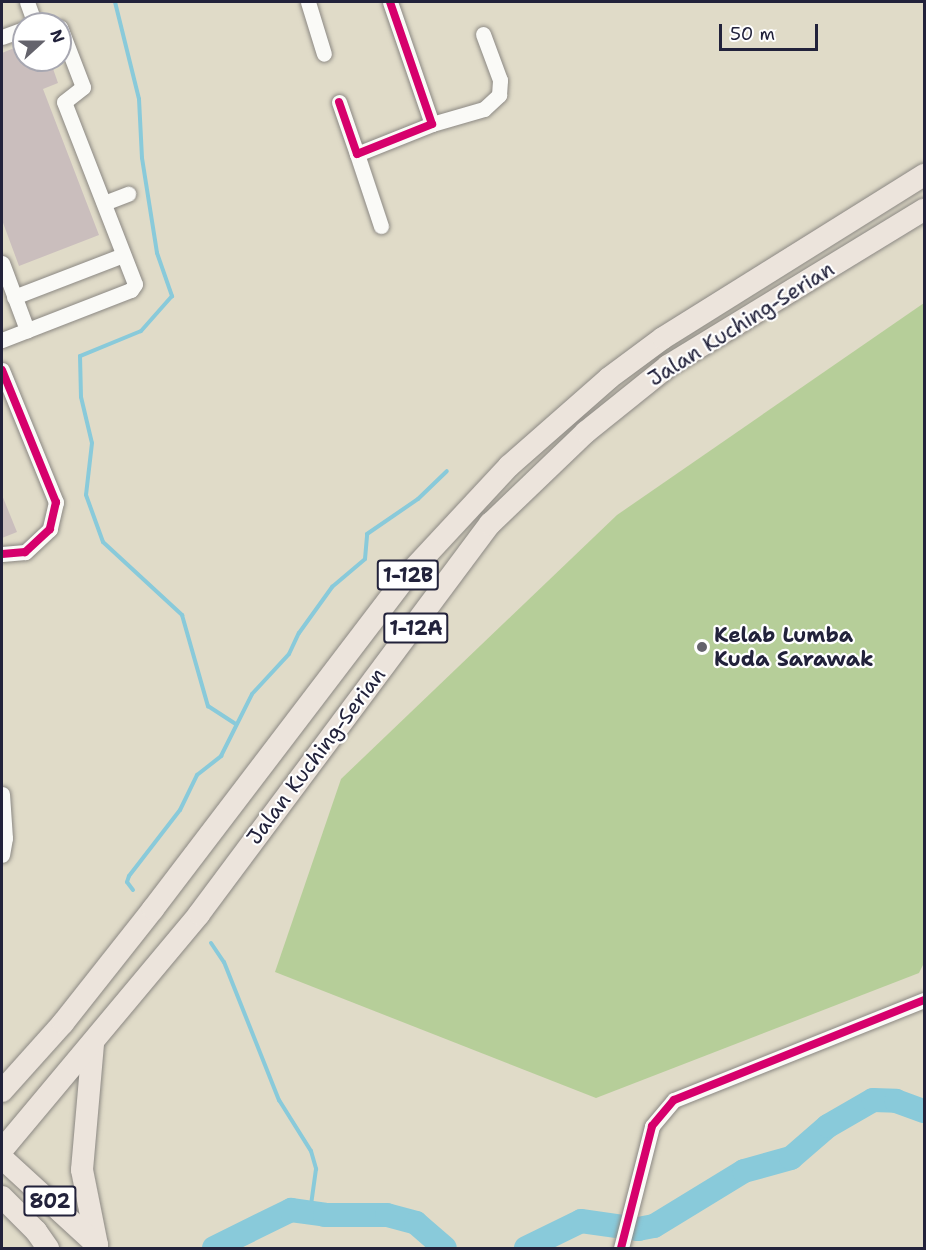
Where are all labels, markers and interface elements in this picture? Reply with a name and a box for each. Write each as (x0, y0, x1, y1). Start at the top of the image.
north arrow (12, 12, 72, 72)
scale bar (722, 12, 821, 50)
text: 50 m (730, 22, 775, 46)
text: N (45, 26, 69, 46)
street label: Jalan Kuching-Serian (643, 256, 839, 392)
road number: 1-12B (376, 558, 440, 592)
road number: 1-12A (383, 611, 449, 645)
place label: Kelab Lumba Kuda Sarawak (714, 622, 874, 672)
marker: Kelab Lumba Kuda Sarawak (695, 640, 709, 654)
street label: Jalan Kuching-Serian (241, 663, 391, 849)
road number: 802 (23, 1184, 77, 1218)

